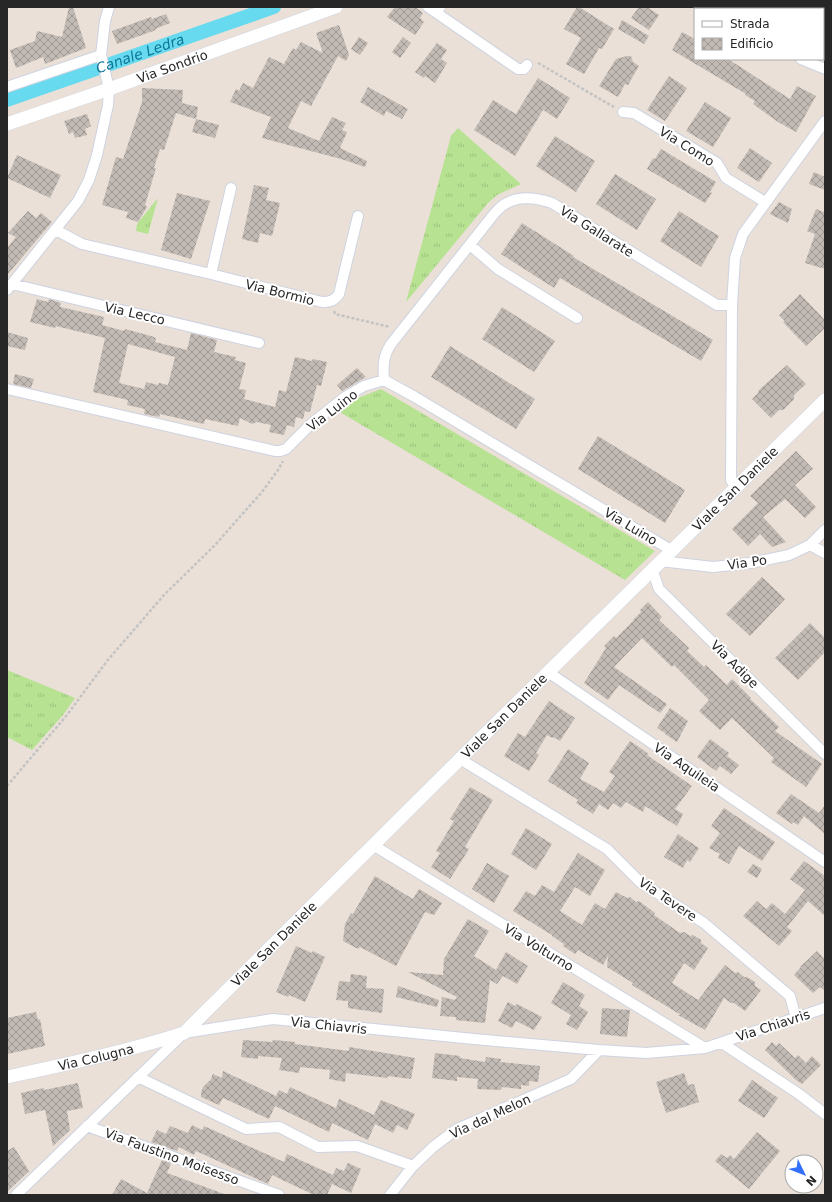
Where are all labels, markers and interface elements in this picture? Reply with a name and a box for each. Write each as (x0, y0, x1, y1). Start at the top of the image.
legend (694, 8, 824, 60)
text: Strada (730, 17, 770, 31)
water label: Canale Ledra (94, 31, 186, 76)
text: Edificio (730, 37, 773, 51)
street label: Via Sondrio (135, 47, 210, 86)
street label: Via Como (656, 124, 717, 169)
street label: Via Gallarate (557, 203, 636, 260)
street label: Via Bormio (244, 277, 316, 308)
street label: Via Lecco (103, 299, 167, 328)
street label: Via Luino (304, 387, 361, 434)
street label: Viale San Daniele (689, 444, 781, 534)
street label: Via Luino (601, 505, 660, 548)
street label: Via Po (726, 552, 768, 573)
street label: Via Adige (708, 637, 762, 691)
street label: Viale San Daniele (458, 671, 550, 761)
street label: Via Aquileia (651, 740, 723, 795)
street label: Via Tevere (636, 875, 700, 924)
street label: Viale San Daniele (228, 899, 320, 990)
street label: Via Volturno (501, 921, 576, 974)
street label: Via Chiavris (734, 1006, 812, 1044)
street label: Via Chiavris (290, 1014, 368, 1037)
street label: Via Colugna (57, 1041, 136, 1074)
street label: Via dal Melon (447, 1091, 533, 1142)
street label: Via Faustino Moisesso (103, 1125, 241, 1188)
north arrow (784, 1154, 824, 1194)
text: N (803, 1173, 819, 1188)

